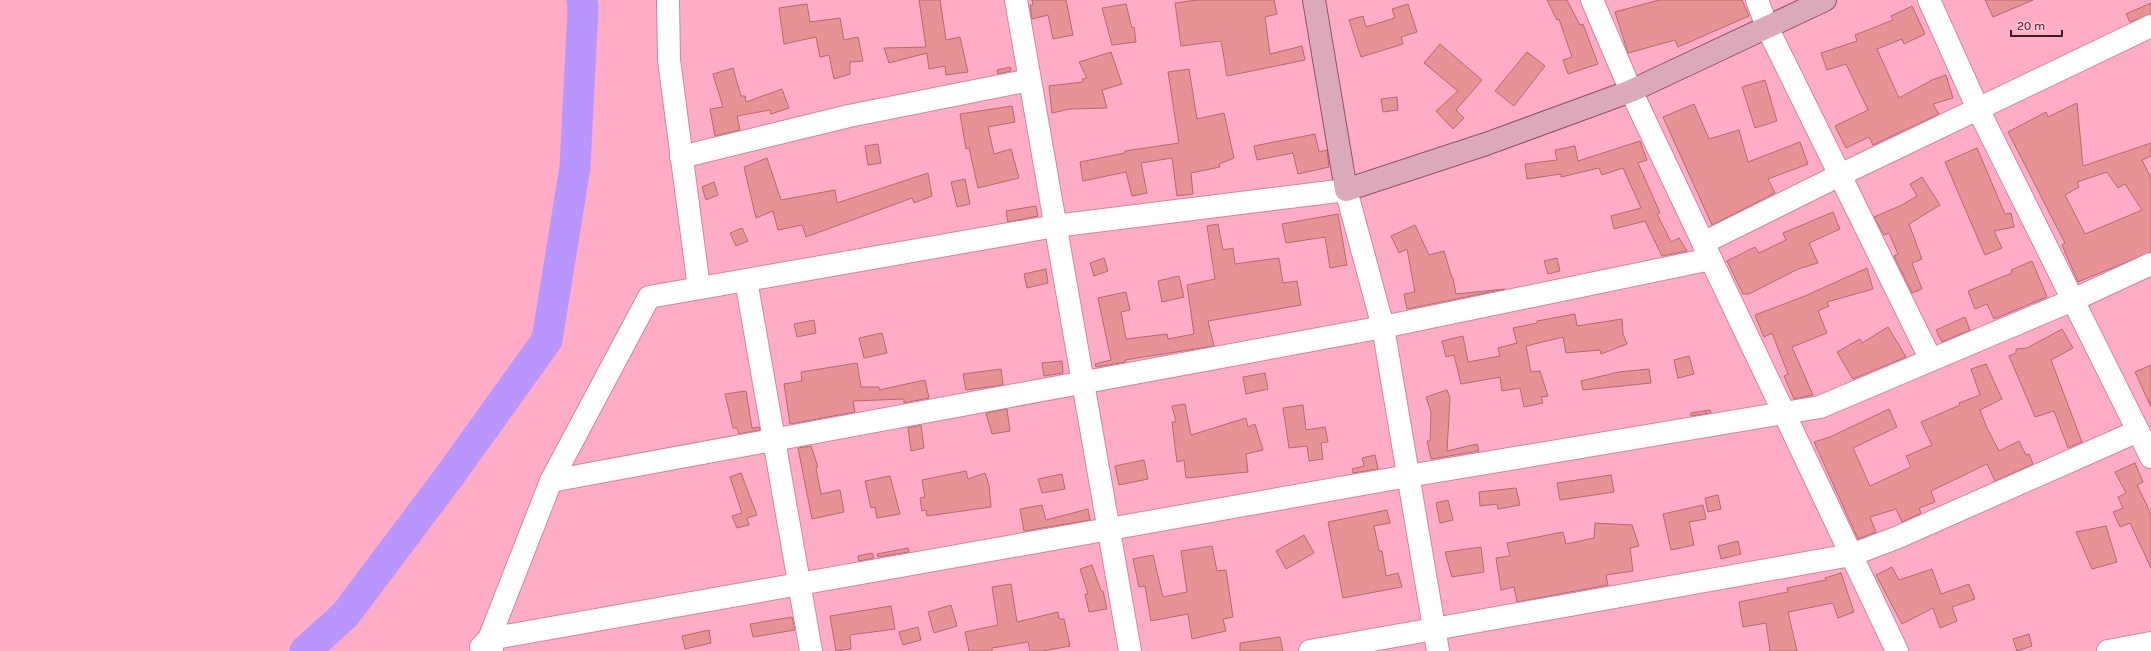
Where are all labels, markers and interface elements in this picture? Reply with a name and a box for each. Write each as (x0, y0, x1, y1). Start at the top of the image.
scale bar (2011, 12, 2062, 38)
text: 20 m (2017, 19, 2045, 33)

